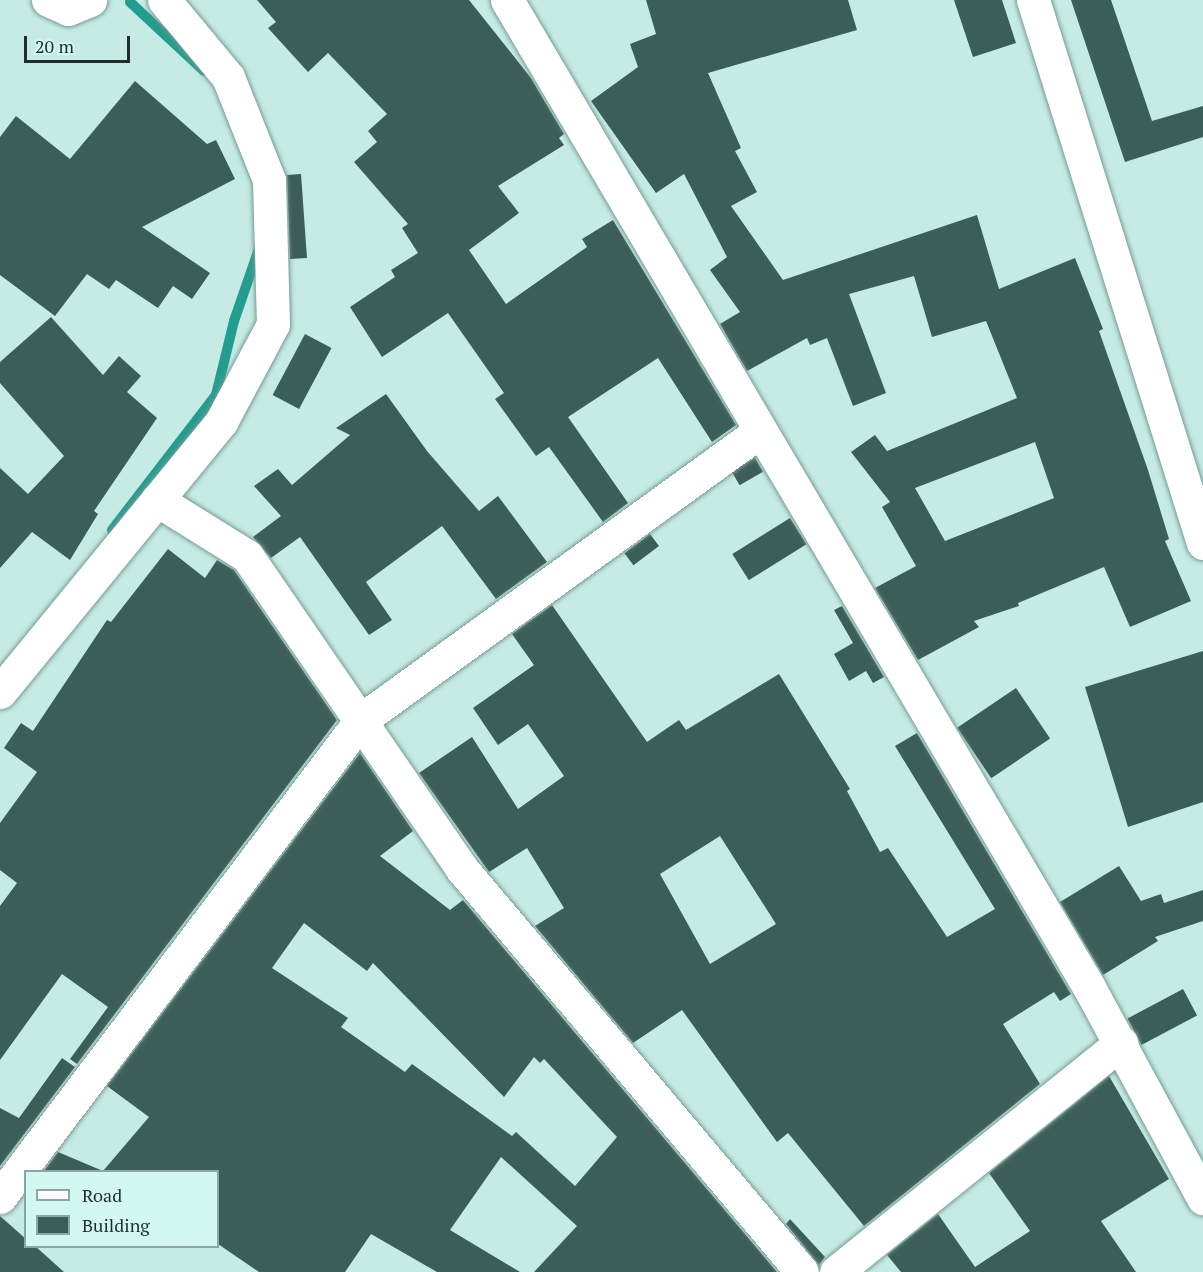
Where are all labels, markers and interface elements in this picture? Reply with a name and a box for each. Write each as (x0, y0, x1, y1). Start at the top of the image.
scale bar (27, 24, 134, 62)
text: 20 m (35, 34, 74, 58)
legend (24, 1170, 219, 1248)
text: Road (82, 1183, 122, 1207)
text: Building (82, 1213, 150, 1237)

